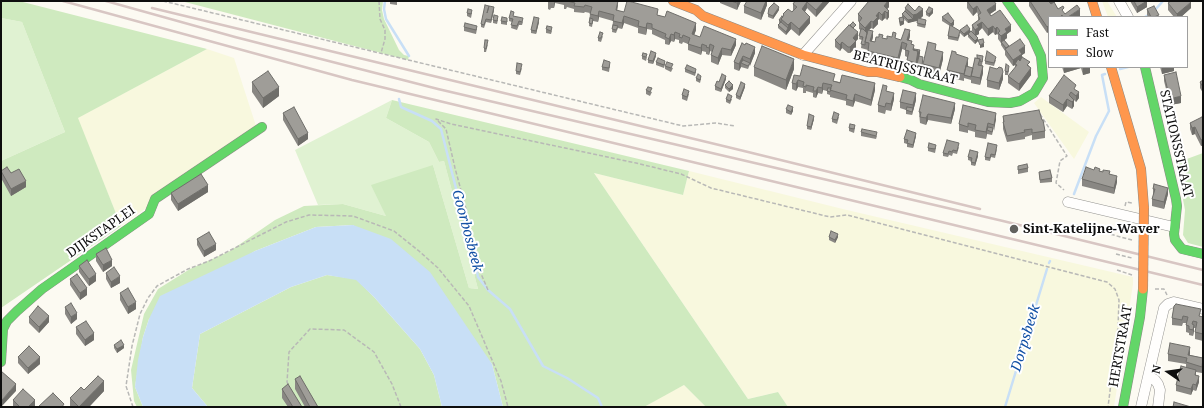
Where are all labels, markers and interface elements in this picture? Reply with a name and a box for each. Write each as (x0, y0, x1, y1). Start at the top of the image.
legend (1048, 16, 1188, 68)
text: Fast (1086, 24, 1109, 41)
text: Slow (1086, 44, 1114, 61)
street label: BEATRIJSSTRAAT (851, 48, 959, 88)
street label: STATIONSSTRAAT (1156, 88, 1196, 200)
water label: Goorbosbeek (448, 188, 486, 274)
street label: DIJKSTAPLEI (64, 203, 138, 261)
place label: Sint-Katelijne-Waver (1023, 221, 1160, 237)
marker: Sint-Katelijne-Waver (1008, 223, 1020, 235)
water label: Dorpsbeek (1008, 303, 1044, 373)
street label: HERTSTRAAT (1106, 304, 1136, 388)
north arrow (1148, 352, 1188, 392)
text: N (1148, 363, 1164, 375)

